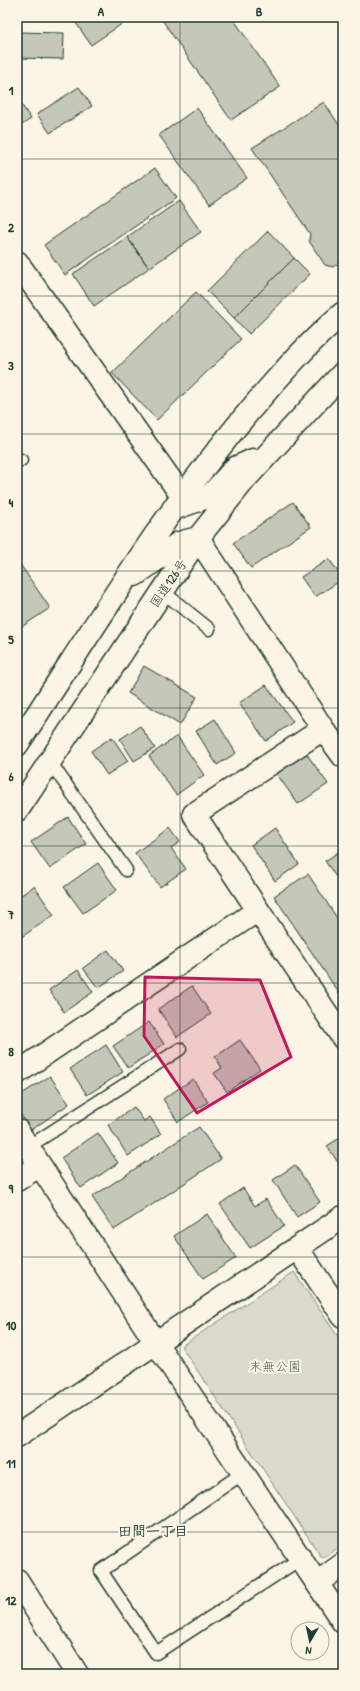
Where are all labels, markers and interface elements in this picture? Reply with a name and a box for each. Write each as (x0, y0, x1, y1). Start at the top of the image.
text: A (98, 2, 105, 20)
text: B (256, 2, 263, 20)
text: 1 (9, 81, 14, 99)
text: 2 (8, 218, 15, 236)
text: 3 (8, 356, 14, 374)
text: 4 (9, 493, 14, 511)
street label: 国道126号 (145, 555, 191, 611)
text: 5 (8, 630, 14, 648)
text: 6 (8, 767, 14, 785)
text: 7 (7, 905, 15, 923)
text: 8 (8, 1042, 14, 1060)
text: 9 (9, 1179, 14, 1197)
text: 10 (6, 1316, 16, 1334)
park label: 末無公園 (249, 1357, 301, 1375)
text: 11 (6, 1454, 16, 1472)
district label: 田間一丁目 (118, 1521, 188, 1540)
text: 12 (6, 1591, 17, 1609)
north arrow (290, 1621, 330, 1661)
text: N (304, 1643, 312, 1658)

